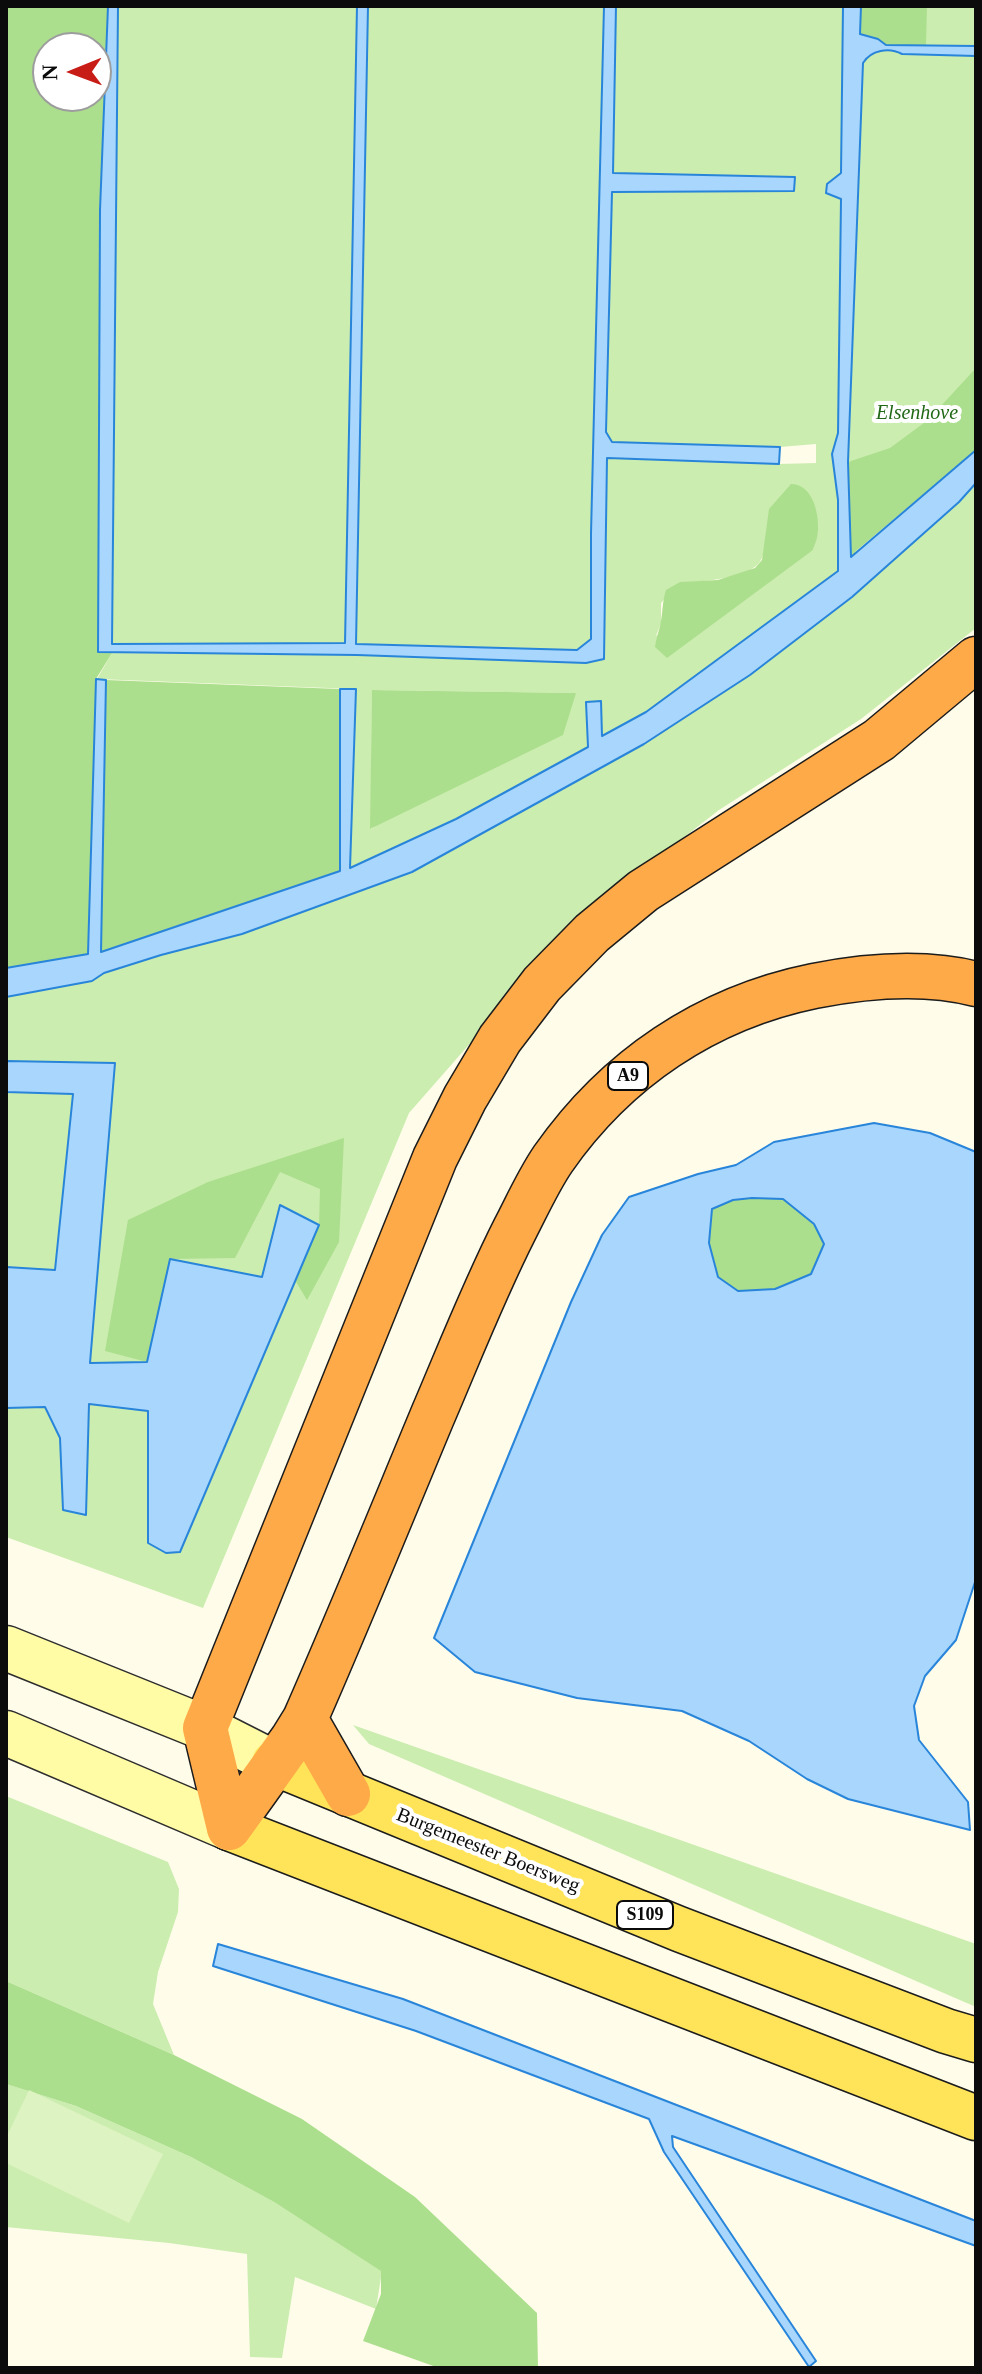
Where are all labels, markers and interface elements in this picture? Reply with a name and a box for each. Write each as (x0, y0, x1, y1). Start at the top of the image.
north arrow (32, 32, 112, 112)
text: N (37, 64, 62, 81)
park label: Elsenhove (876, 402, 958, 426)
road number: A9 (608, 1062, 648, 1090)
street label: Burgemeester Boersweg (393, 1803, 583, 1899)
road number: S109 (617, 1901, 673, 1929)

